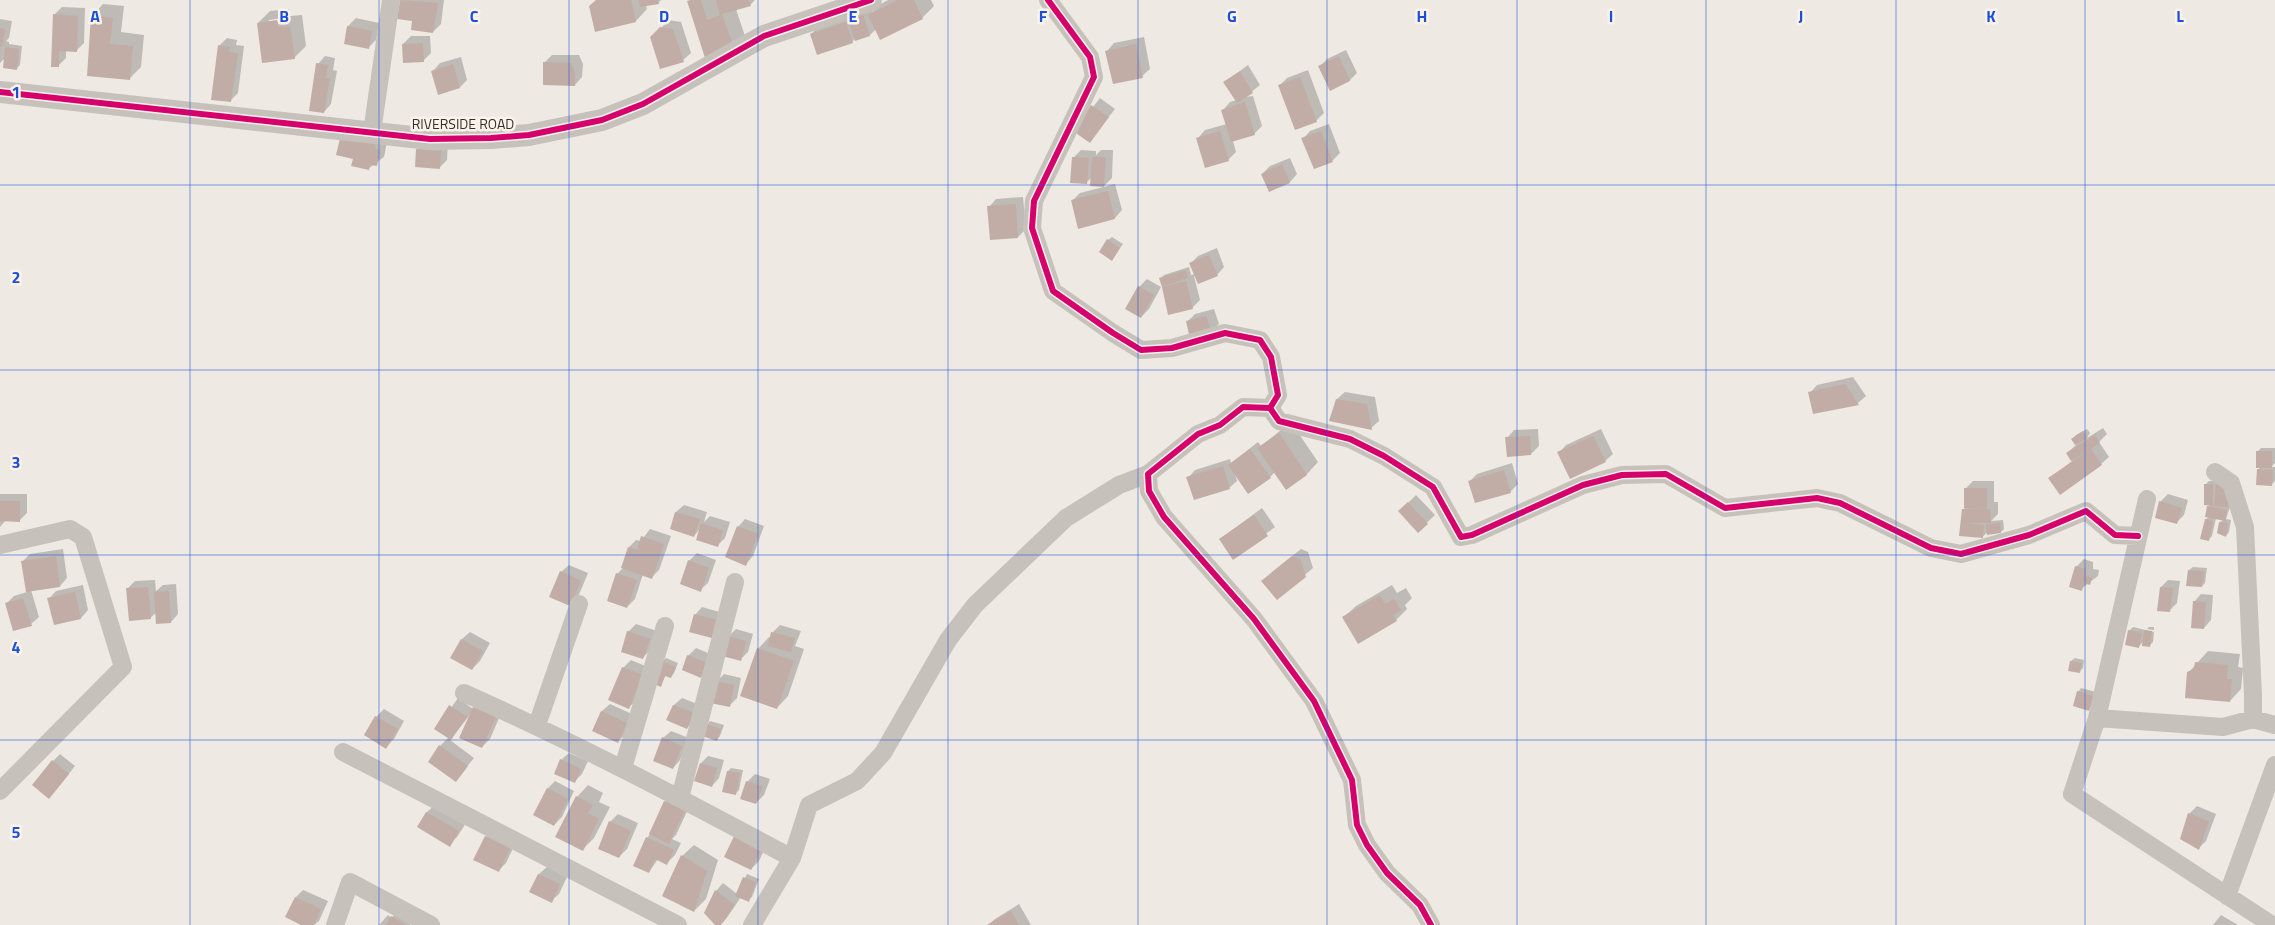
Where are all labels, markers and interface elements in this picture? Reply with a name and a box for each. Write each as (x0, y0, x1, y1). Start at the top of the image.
text: A (90, 4, 100, 28)
text: B (279, 4, 289, 28)
text: C (470, 4, 479, 28)
text: D (659, 4, 669, 28)
text: E (849, 4, 858, 28)
text: F (1039, 4, 1048, 28)
text: G (1227, 4, 1237, 28)
text: H (1417, 4, 1427, 28)
text: I (1609, 4, 1613, 28)
text: J (1799, 4, 1803, 28)
text: K (1986, 4, 1996, 28)
text: L (2176, 4, 2184, 28)
text: 1 (12, 80, 20, 104)
street label: RIVERSIDE ROAD (412, 113, 514, 134)
text: 2 (12, 265, 20, 289)
text: 3 (12, 450, 20, 474)
text: 4 (12, 635, 21, 659)
text: 5 (12, 820, 21, 844)

